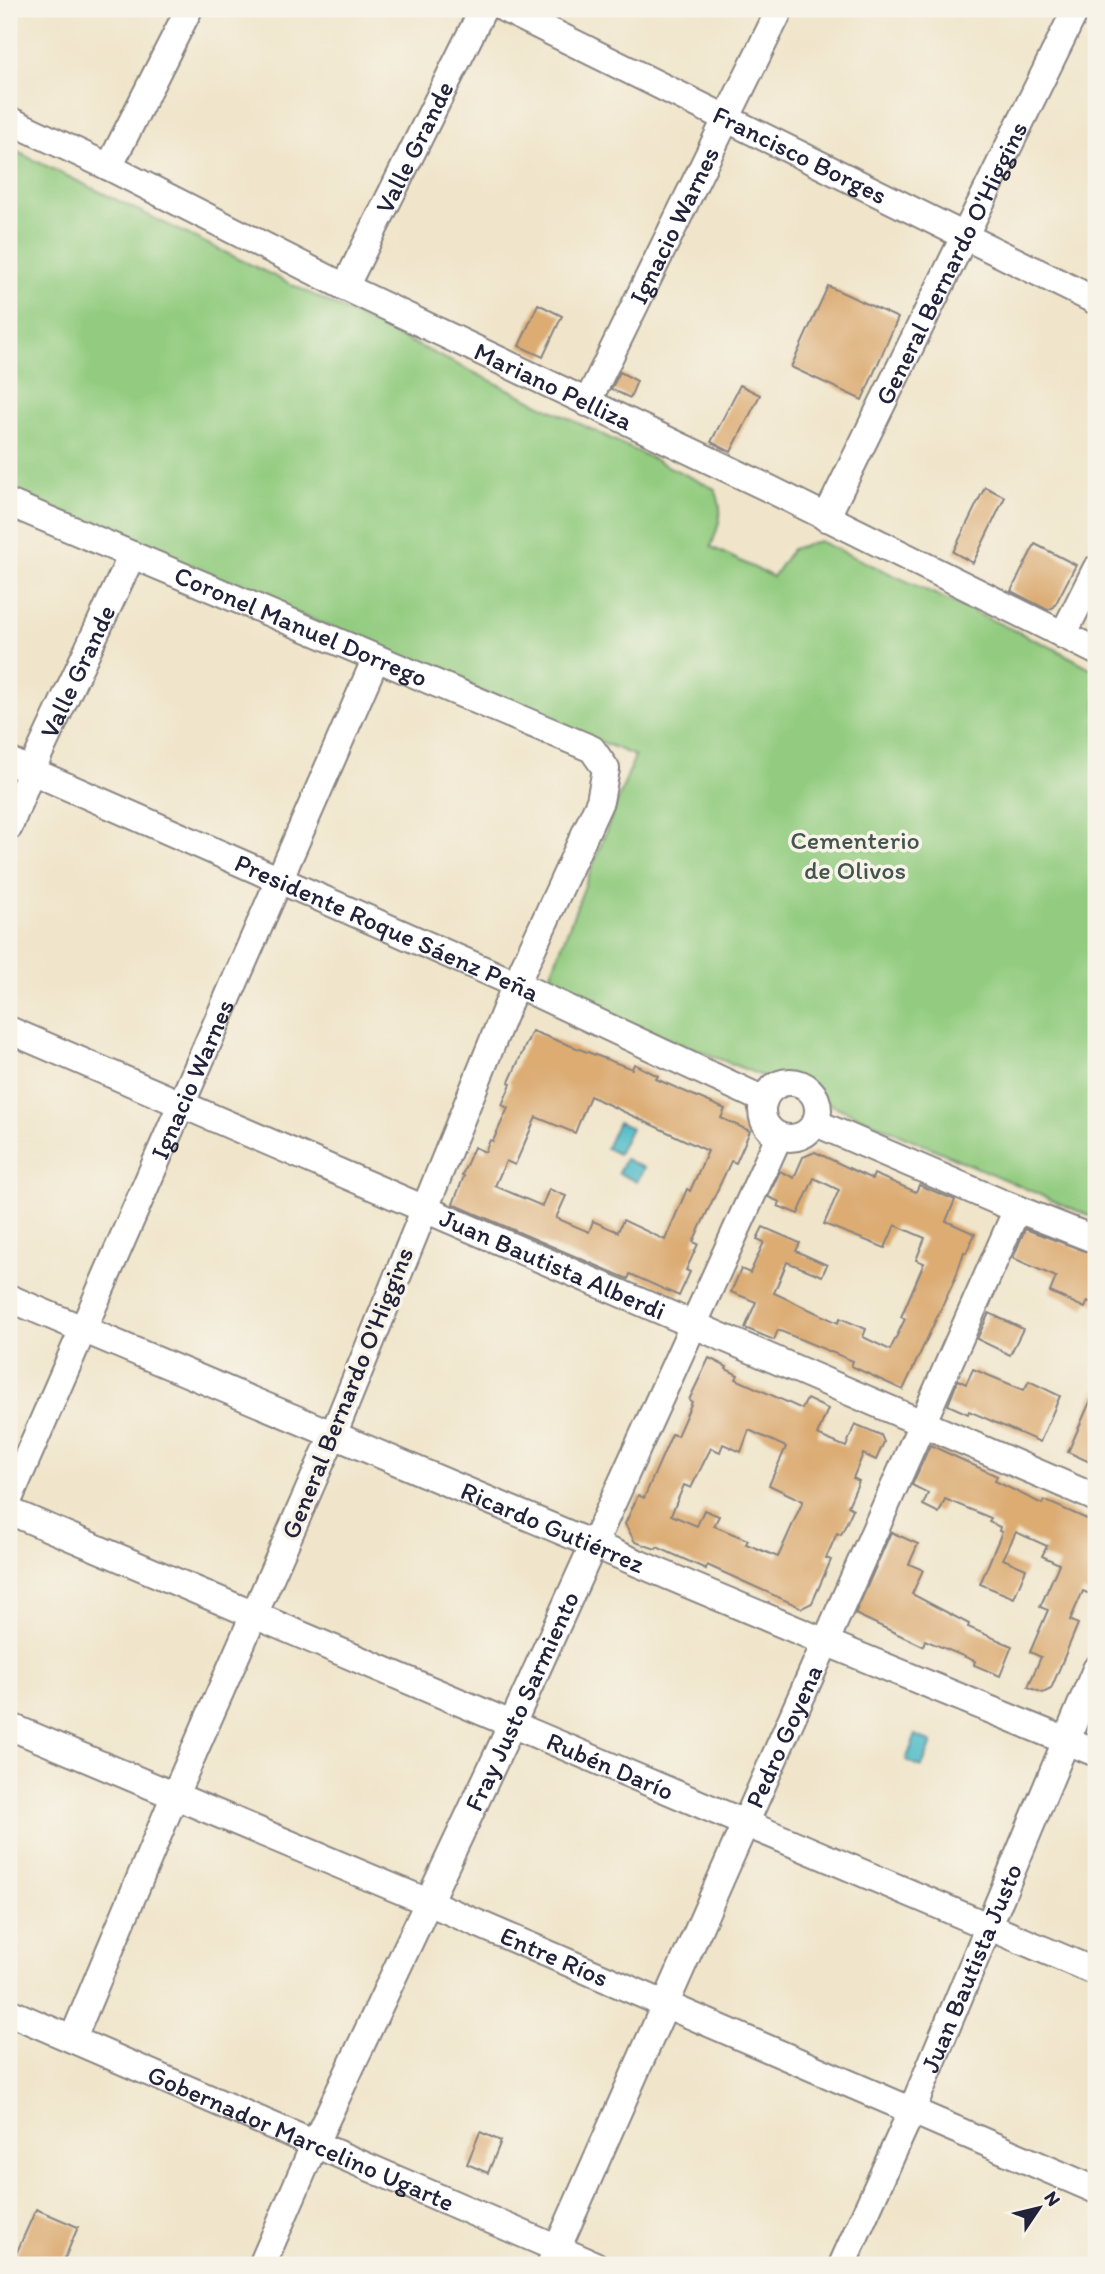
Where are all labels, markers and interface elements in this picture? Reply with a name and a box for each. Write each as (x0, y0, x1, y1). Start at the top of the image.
street label: Valle Grande (368, 76, 461, 219)
street label: Francisco Borges (708, 98, 892, 211)
street label: General Bernardo O'Higgins (868, 116, 1034, 410)
street label: Ignacio Warnes (622, 141, 726, 309)
street label: Mariano Pelliza (469, 335, 638, 437)
street label: Coronel Manuel Dorrego (170, 559, 433, 694)
street label: Valle Grande (33, 600, 122, 743)
park label: Cementerio de Olivos (790, 824, 920, 886)
street label: Presidente Roque Sáenz Peña (230, 846, 545, 1009)
street label: Ignacio Warnes (143, 994, 241, 1164)
street label: Juan Bautista Alberdi (435, 1201, 671, 1327)
street label: General Bernardo O'Higgins (274, 1243, 420, 1543)
street label: Ricardo Gutiérrez (456, 1474, 649, 1580)
street label: Fray Justo Sarmiento (457, 1586, 586, 1816)
street label: Pedro Goyena (738, 1660, 829, 1813)
street label: Rubén Darío (542, 1725, 679, 1807)
street label: Juan Bautista Justo (914, 1859, 1029, 2077)
street label: Entre Ríos (495, 1919, 613, 1994)
street label: Gobernador Marcelino Ugarte (143, 2058, 459, 2218)
north arrow (1004, 2172, 1074, 2242)
text: N (1039, 2187, 1066, 2210)

